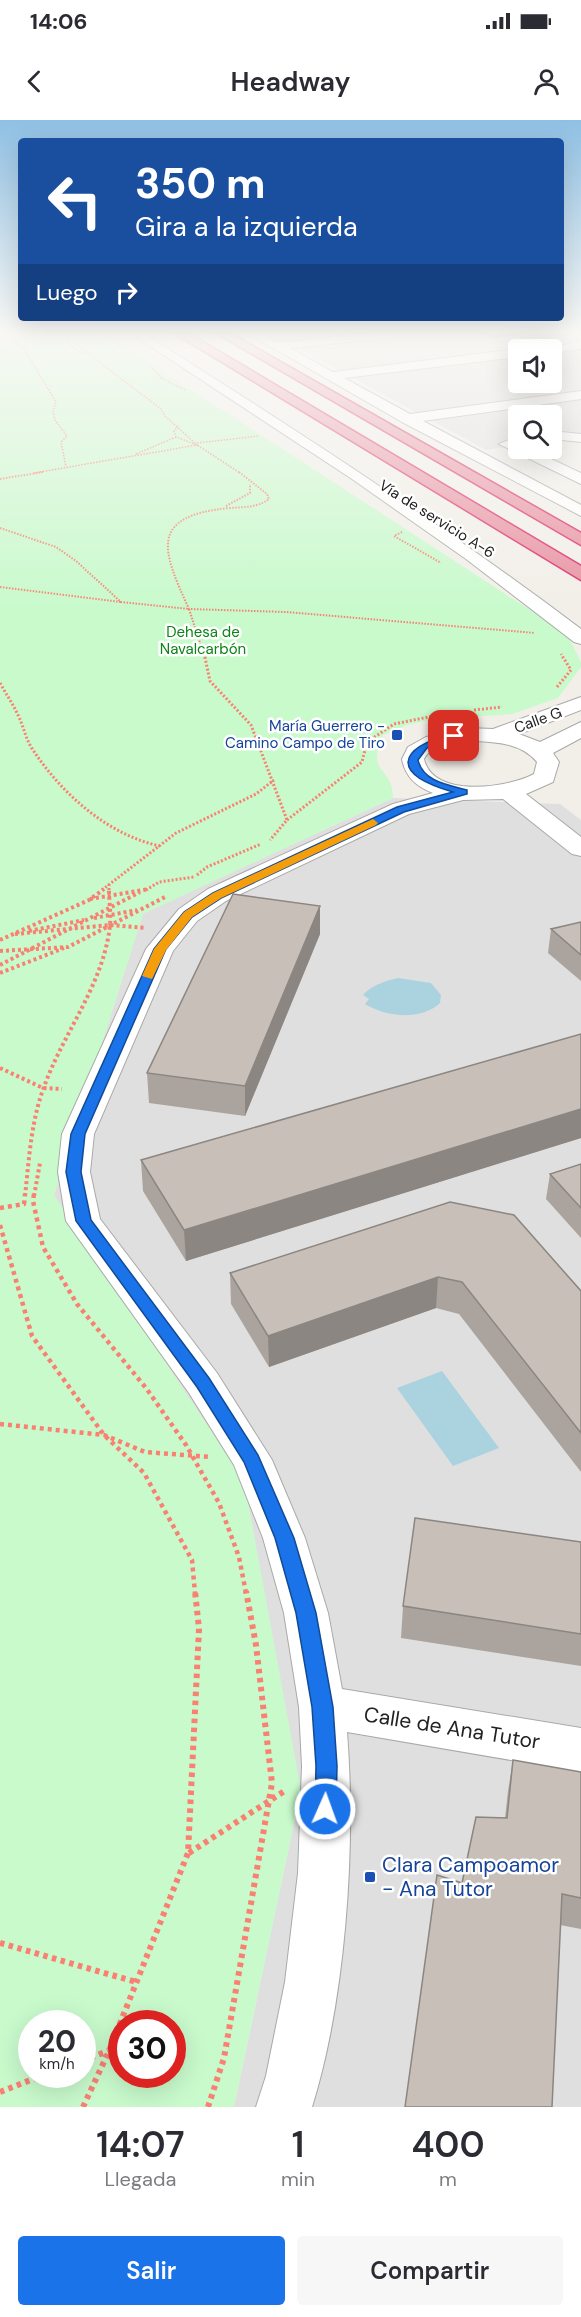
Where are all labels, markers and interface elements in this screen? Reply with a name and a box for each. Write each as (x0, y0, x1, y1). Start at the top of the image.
text: 14:06 (30, 7, 87, 36)
text: Headway (231, 64, 350, 99)
icon: back (18, 65, 51, 98)
icon: person (530, 65, 563, 98)
text: 350 m (135, 156, 265, 211)
icon: left (36, 162, 114, 240)
text: Gira a la izquierda (135, 209, 358, 244)
icon: right (110, 276, 143, 309)
text: Luego (36, 278, 98, 307)
map controls (508, 339, 562, 459)
button: sound (508, 339, 562, 393)
button: search (508, 405, 562, 459)
street label: Vía de servicio A-6 (375, 475, 499, 563)
park label: Dehesa de Navalcarbón (160, 622, 246, 659)
street label: Calle G (511, 702, 565, 738)
pin (428, 710, 479, 761)
place label: María Guerrero - Camino Campo de Tiro (225, 716, 385, 753)
icon: arrive (437, 719, 470, 752)
marker: María Guerrero - Camino Campo de Tiro (390, 728, 404, 742)
street label: Calle de Ana Tutor (362, 1700, 542, 1756)
position arrow (293, 1777, 357, 1841)
place label: Clara Campoamor - Ana Tutor (382, 1851, 559, 1903)
marker: Clara Campoamor - Ana Tutor (363, 1870, 377, 1884)
speed limit sign: 30 (108, 2010, 186, 2088)
text: 20 (38, 2022, 76, 2061)
text: km/h (39, 2054, 75, 2074)
text: 14:07 (96, 2121, 185, 2168)
text: 1 (292, 2121, 304, 2168)
text: 400 (411, 2121, 485, 2168)
text: Llegada (105, 2166, 176, 2192)
text: min (281, 2166, 315, 2192)
text: m (439, 2166, 457, 2192)
button: Salir (18, 2236, 285, 2305)
button: Compartir (297, 2236, 563, 2305)

